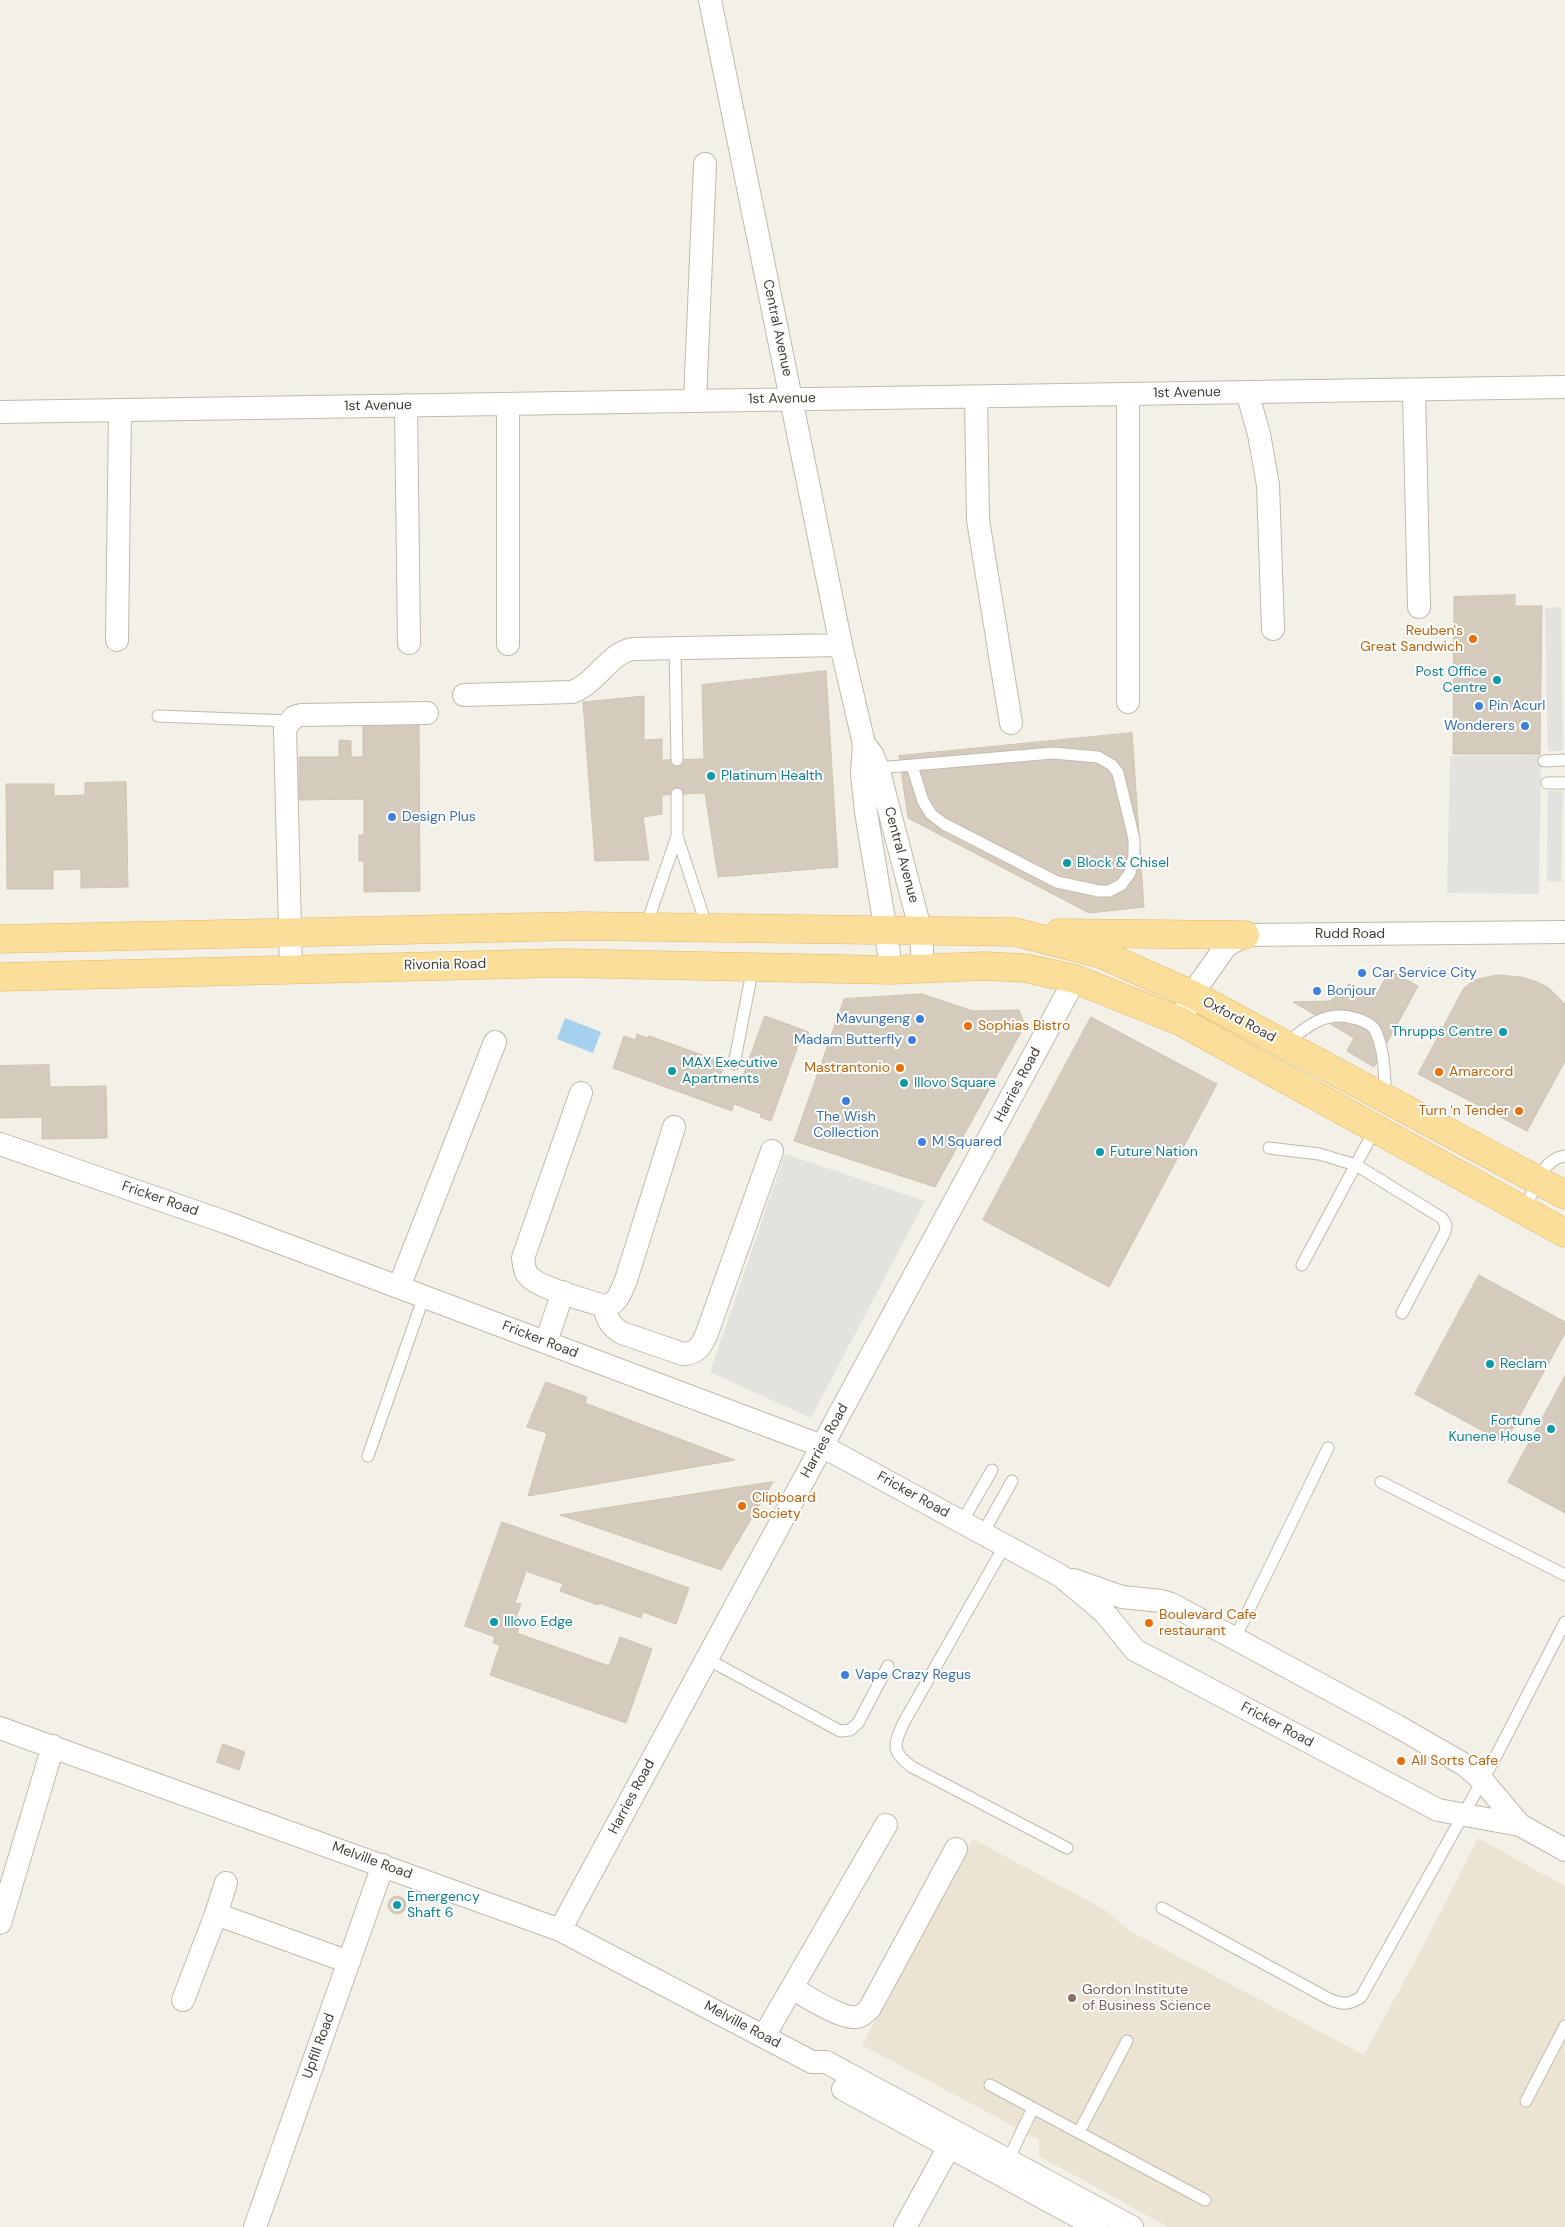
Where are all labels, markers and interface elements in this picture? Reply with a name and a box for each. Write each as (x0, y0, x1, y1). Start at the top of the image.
street label: Central Avenue (759, 278, 795, 378)
street label: 1st Avenue (1153, 384, 1221, 402)
street label: 1st Avenue (748, 390, 816, 408)
street label: 1st Avenue (344, 397, 412, 415)
place label: Reuben's Great Sandwich (1360, 623, 1463, 656)
marker: Reuben's Great Sandwich (1467, 633, 1479, 645)
place label: Post Office Centre (1416, 664, 1487, 696)
marker: Post Office Centre (1491, 674, 1503, 686)
place label: Pin Acurl (1489, 698, 1545, 714)
marker: Pin Acurl (1473, 700, 1485, 712)
place label: Wonderers (1444, 718, 1515, 734)
marker: Wonderers (1519, 720, 1531, 732)
place label: Platinum Health (721, 768, 823, 784)
marker: Platinum Health (705, 770, 717, 782)
street label: Central Avenue (880, 805, 922, 905)
place label: Design Plus (402, 809, 476, 825)
marker: Design Plus (386, 811, 398, 823)
place label: Block & Chisel (1077, 855, 1169, 871)
marker: Block & Chisel (1061, 857, 1073, 869)
street label: Rudd Road (1315, 926, 1385, 942)
street label: Rivonia Road (404, 956, 486, 974)
place label: Car Service City (1372, 965, 1477, 981)
marker: Car Service City (1356, 967, 1368, 979)
place label: Bonjour (1327, 983, 1377, 999)
marker: Bonjour (1311, 985, 1323, 997)
street label: Oxford Road (1199, 994, 1279, 1046)
place label: Mavungeng (836, 1011, 910, 1027)
marker: Mavungeng (914, 1013, 926, 1025)
place label: Sophias Bistro (978, 1018, 1070, 1034)
marker: Sophias Bistro (962, 1020, 974, 1032)
place label: Thrupps Centre (1391, 1024, 1493, 1040)
marker: Thrupps Centre (1497, 1026, 1509, 1038)
place label: Madam Butterfly (794, 1032, 902, 1048)
marker: Madam Butterfly (906, 1034, 918, 1046)
street label: Harries Road (991, 1045, 1045, 1125)
place label: MAX Executive Apartments (682, 1055, 778, 1088)
place label: Mastrantonio (804, 1060, 890, 1076)
marker: Mastrantonio (894, 1062, 906, 1074)
place label: Amarcord (1449, 1064, 1513, 1080)
marker: MAX Executive Apartments (666, 1065, 678, 1077)
marker: Amarcord (1433, 1066, 1445, 1078)
place label: Illovo Square (914, 1075, 996, 1091)
marker: Illovo Square (898, 1077, 910, 1089)
marker: The Wish Collection (840, 1095, 852, 1107)
place label: Turn 'n Tender (1418, 1103, 1509, 1119)
marker: Turn 'n Tender (1513, 1105, 1525, 1117)
place label: The Wish Collection (813, 1109, 879, 1142)
place label: M Squared (932, 1134, 1002, 1150)
marker: M Squared (916, 1136, 928, 1148)
place label: Future Nation (1110, 1144, 1198, 1160)
marker: Future Nation (1094, 1146, 1106, 1158)
street label: Fricker Road (119, 1178, 201, 1220)
street label: Fricker Road (500, 1318, 580, 1362)
place label: Reclam (1500, 1356, 1547, 1372)
marker: Reclam (1484, 1358, 1496, 1370)
street label: Harries Road (798, 1401, 852, 1481)
place label: Fortune Kunene House (1449, 1413, 1541, 1445)
marker: Fortune Kunene House (1545, 1423, 1557, 1435)
street label: Fricker Road (874, 1468, 952, 1522)
place label: Clipboard Society (752, 1490, 816, 1522)
marker: Clipboard Society (736, 1500, 748, 1512)
place label: Boulevard Cafe restaurant (1159, 1607, 1257, 1640)
place label: Illovo Edge (504, 1614, 573, 1630)
marker: Illovo Edge (488, 1616, 500, 1628)
marker: Boulevard Cafe restaurant (1143, 1617, 1155, 1629)
place label: Vape Crazy Regus (855, 1667, 971, 1683)
marker: Vape Crazy Regus (839, 1669, 851, 1681)
street label: Fricker Road (1238, 1699, 1316, 1751)
place label: All Sorts Cafe (1411, 1753, 1498, 1769)
marker: All Sorts Cafe (1395, 1755, 1407, 1767)
street label: Harries Road (605, 1757, 659, 1837)
street label: Melville Road (330, 1839, 414, 1883)
place label: Emergency Shaft 6 (407, 1889, 480, 1921)
marker: Emergency Shaft 6 (391, 1899, 403, 1911)
place label: Gordon Institute of Business Science (1082, 1982, 1211, 2014)
marker: Gordon Institute of Business Science (1066, 1992, 1078, 2004)
street label: Melville Road (701, 1998, 783, 2052)
street label: Upfill Road (299, 2011, 339, 2081)

